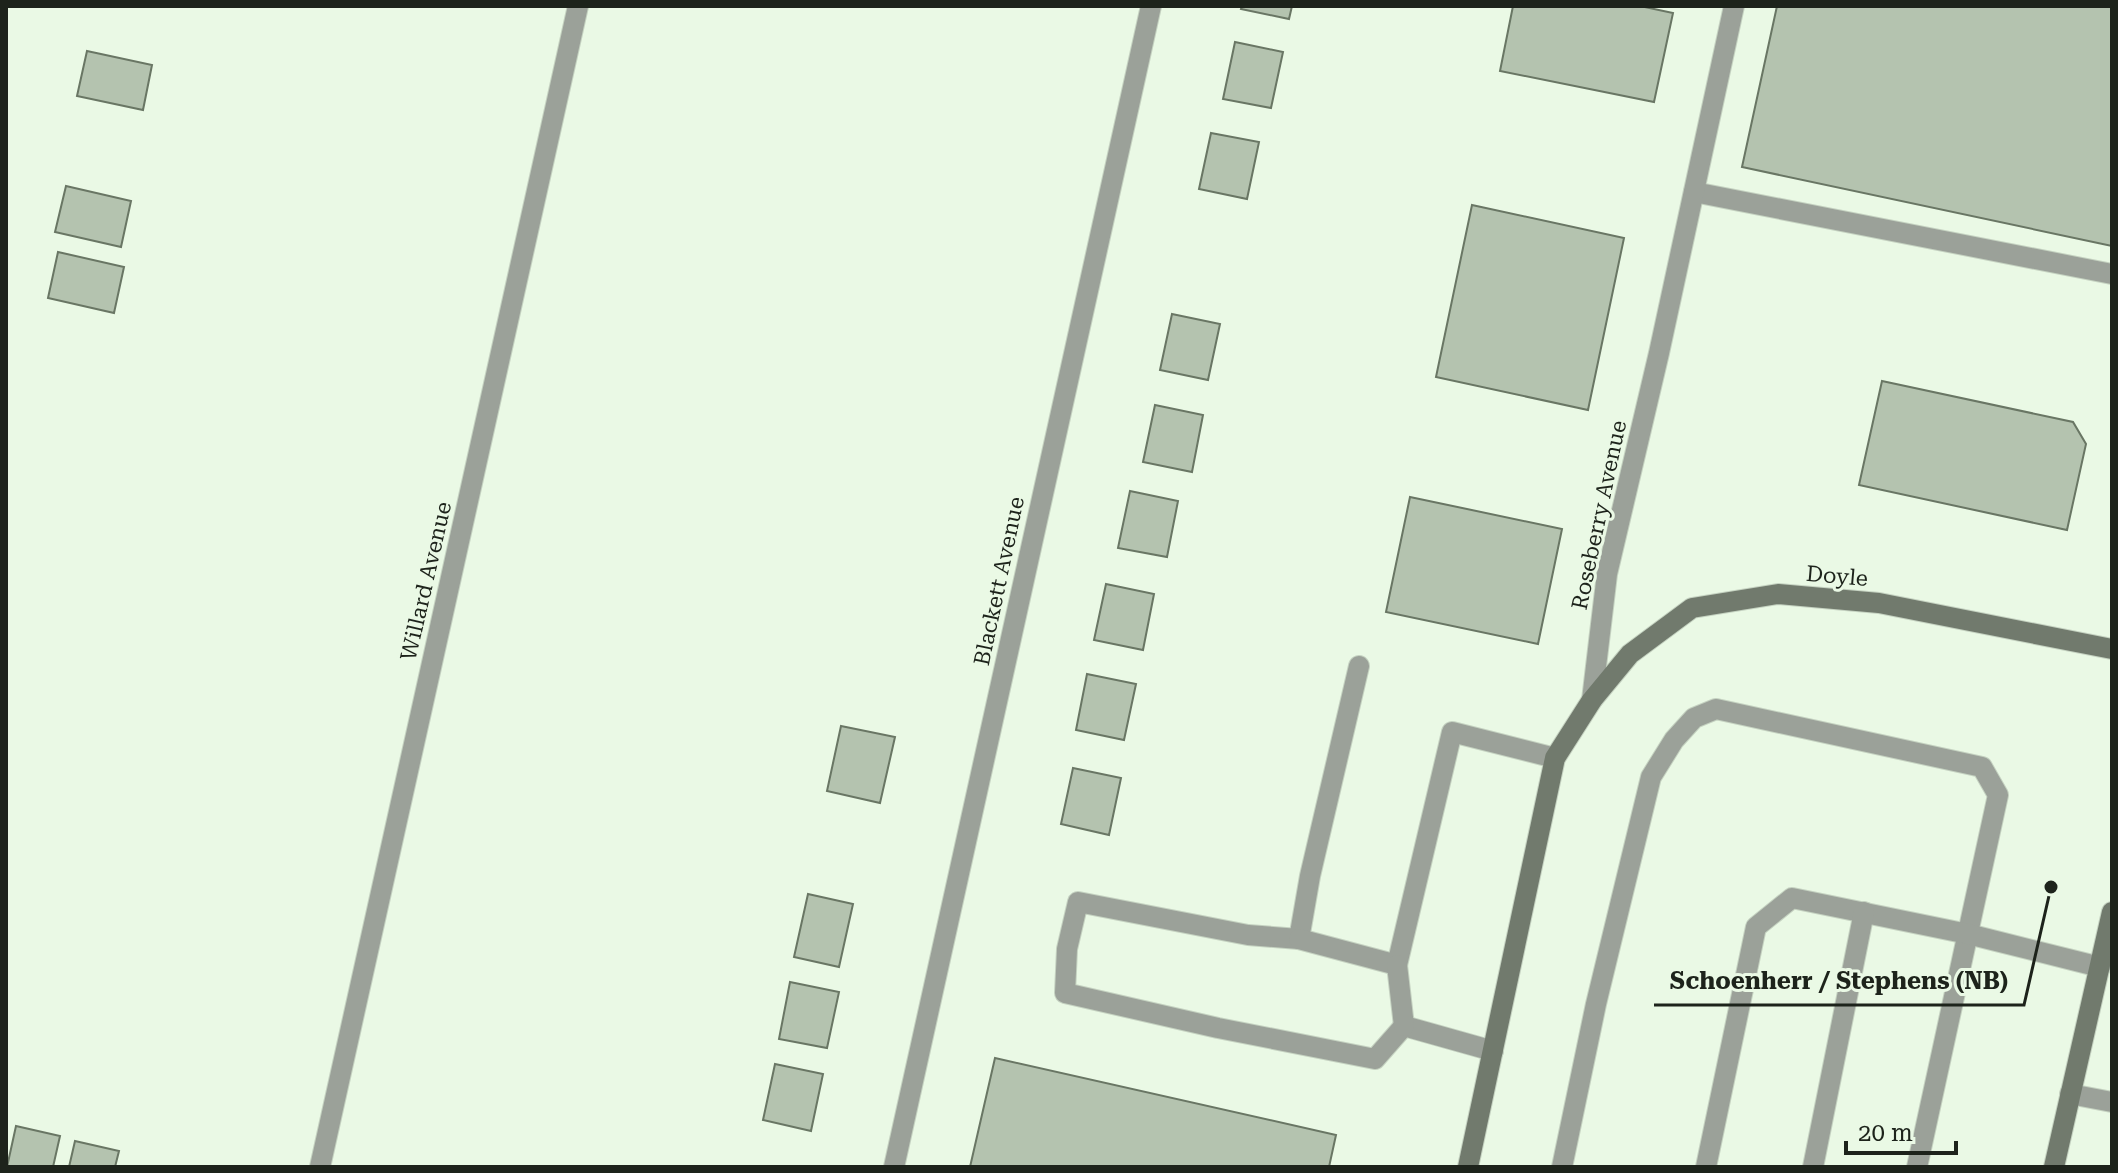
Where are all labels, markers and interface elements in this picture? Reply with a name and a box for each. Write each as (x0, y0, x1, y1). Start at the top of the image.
street label: Roseberry Avenue (1567, 418, 1631, 612)
street label: Blackett Avenue (969, 494, 1029, 668)
street label: Willard Avenue (396, 499, 456, 663)
street label: Doyle (1805, 561, 1869, 591)
callout: Schoenherr / Stephens (NB) (1654, 957, 2024, 1005)
text: Schoenherr / Stephens (NB) (1670, 967, 2008, 995)
scale bar (1846, 1105, 1956, 1155)
text: 20 m (1858, 1119, 1913, 1147)

